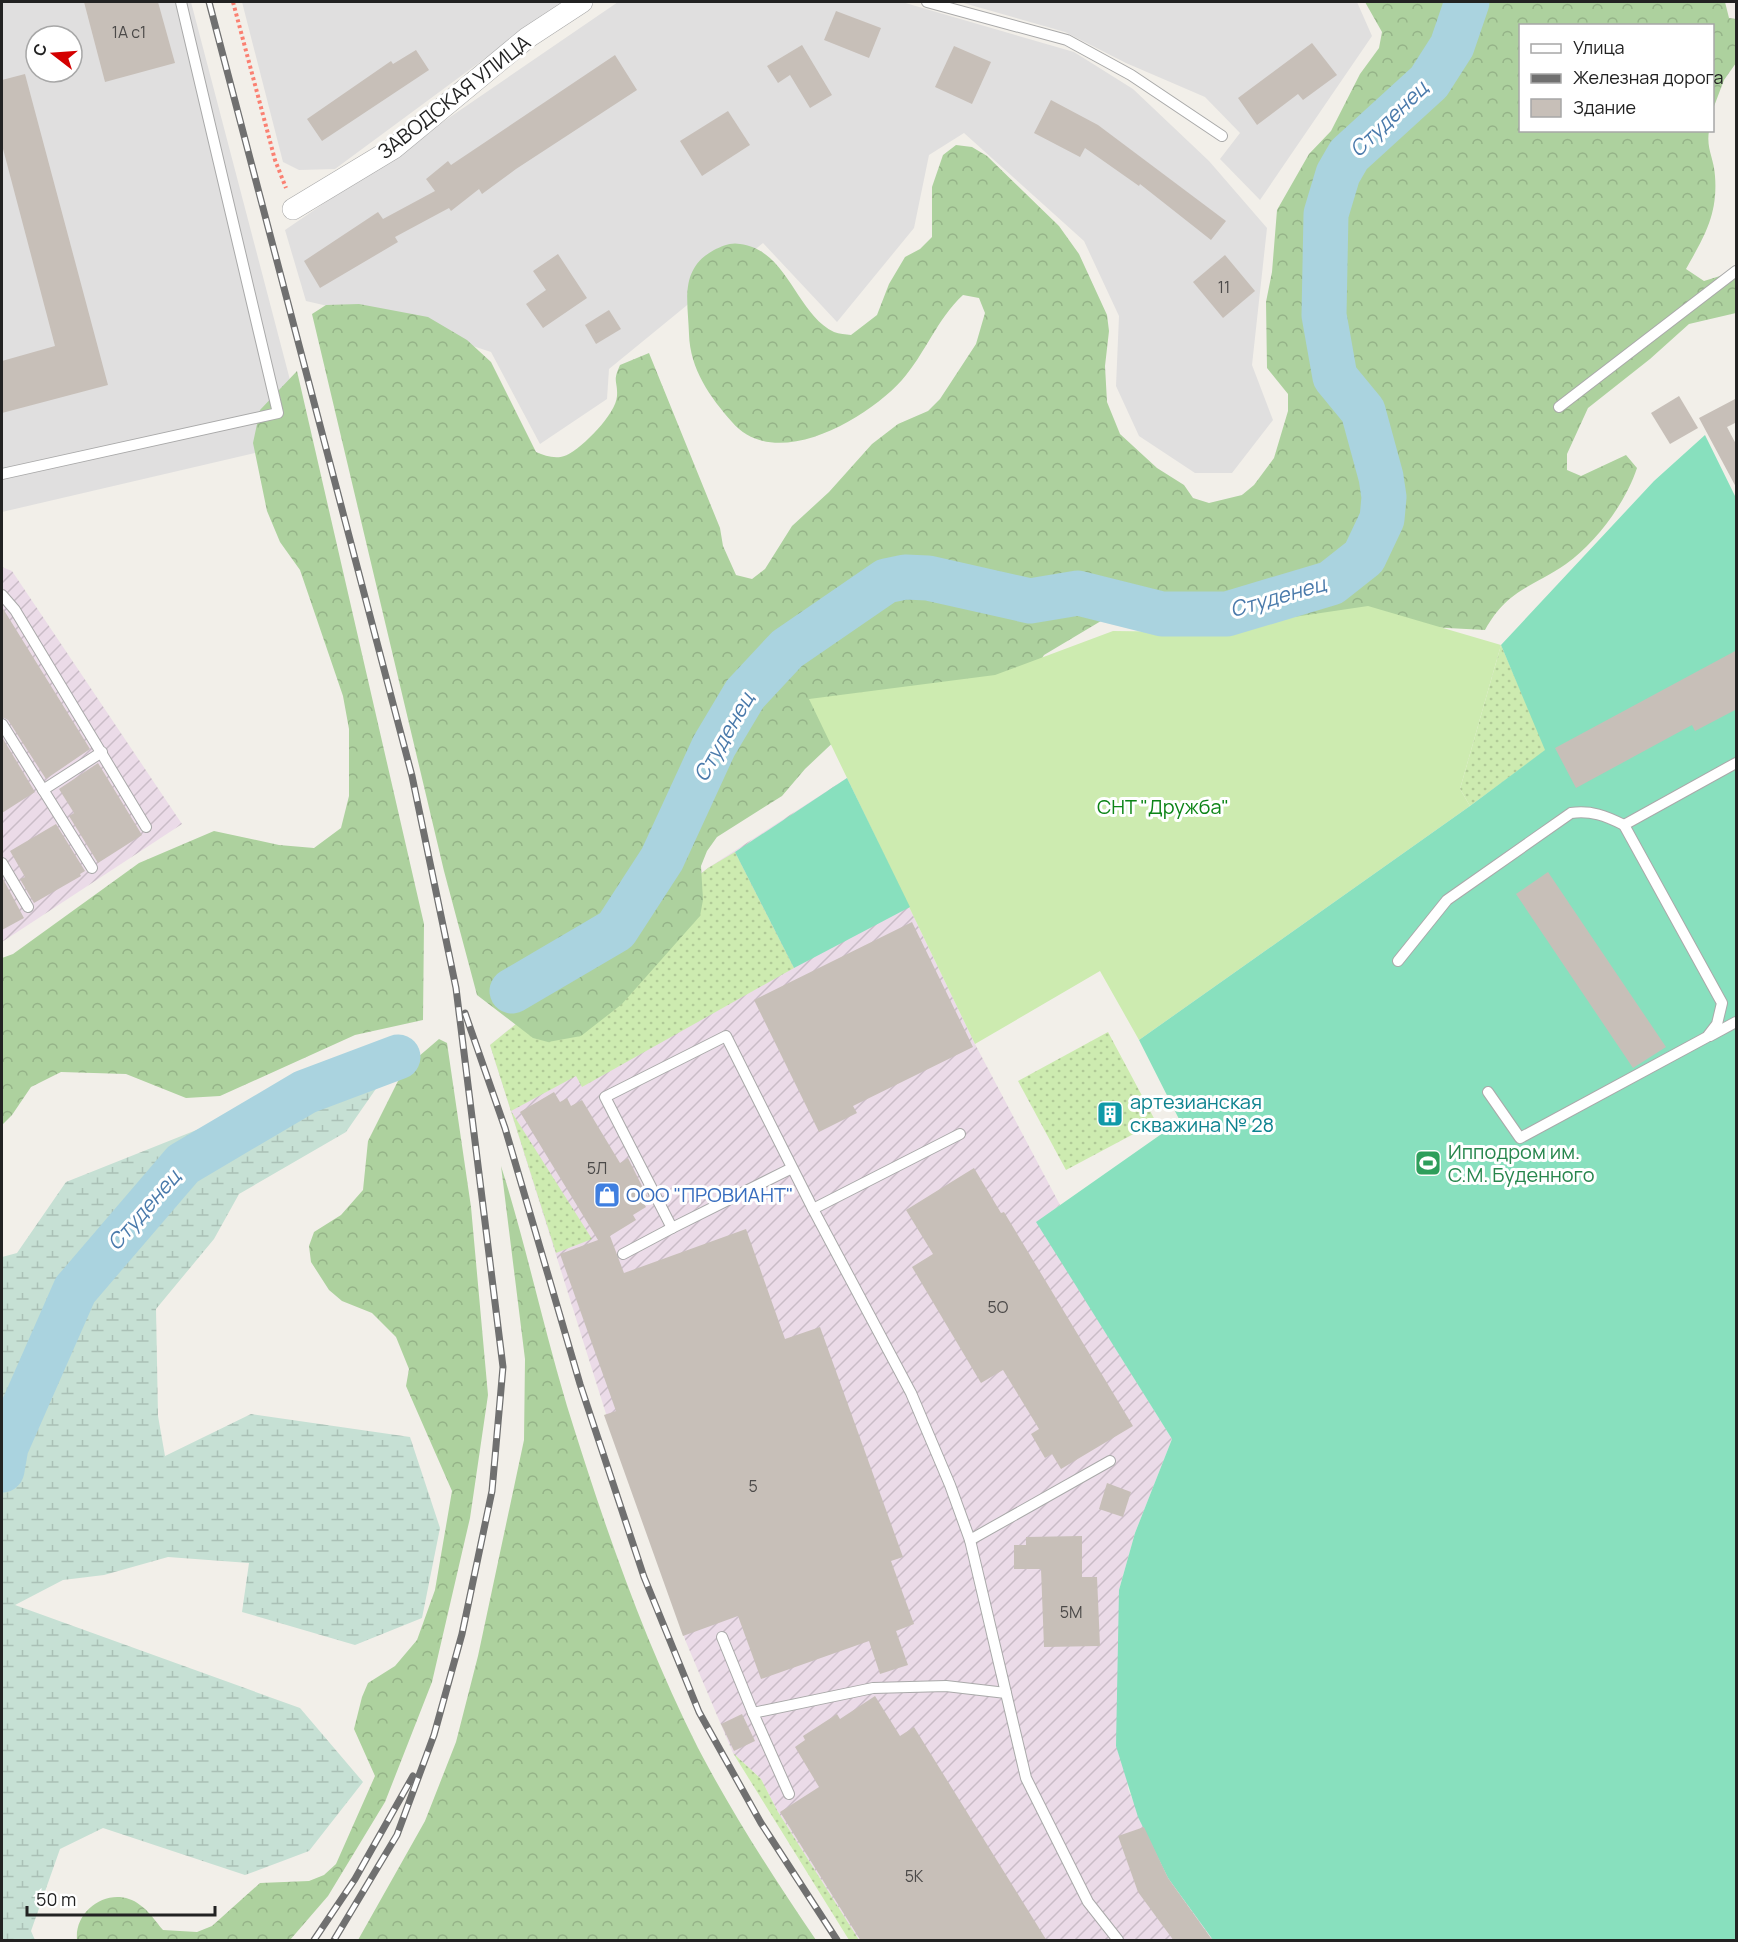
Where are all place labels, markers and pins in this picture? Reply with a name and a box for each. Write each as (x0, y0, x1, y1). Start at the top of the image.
place label: артезианская скважина № 28 (1130, 1088, 1274, 1138)
building icon: артезианская скважина № 28 (1095, 1099, 1125, 1129)
place label: Ипподром им. С.М. Буденного (1448, 1138, 1595, 1188)
sports icon: Ипподром им. С.М. Буденного (1413, 1148, 1443, 1178)
shop icon: ООО "ПРОВИАНТ" (592, 1180, 622, 1210)
place label: ООО "ПРОВИАНТ" (626, 1181, 794, 1208)

